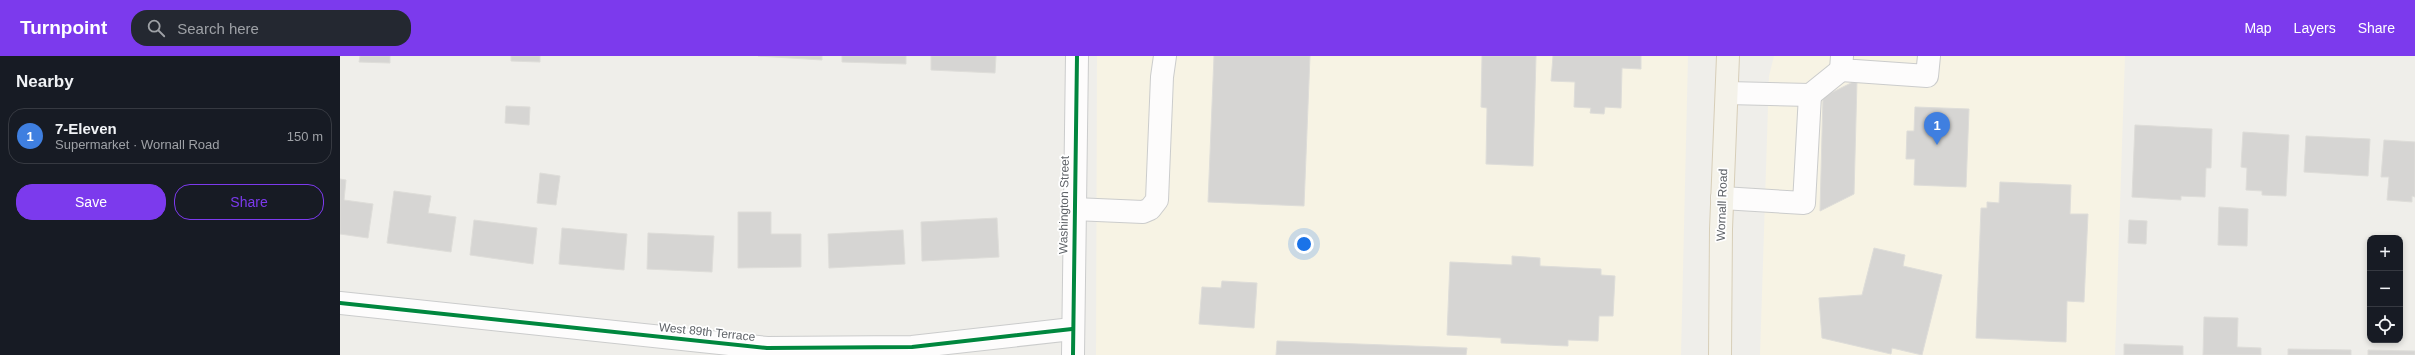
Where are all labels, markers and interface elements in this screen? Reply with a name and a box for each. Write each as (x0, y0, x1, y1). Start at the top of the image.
search box (131, 10, 411, 46)
text: Turnpoint (20, 17, 107, 38)
icon: search (145, 17, 167, 39)
text: Search here (177, 20, 259, 37)
text: Map (2244, 20, 2272, 36)
text: Layers (2294, 20, 2336, 36)
text: Share (2358, 20, 2395, 36)
text: Nearby (16, 72, 74, 91)
pin: 1 (1924, 112, 1950, 145)
text: 7-Eleven (55, 120, 117, 137)
text: 1 (26, 129, 34, 144)
text: 150 m (287, 129, 323, 144)
text: Supermarket · Wornall Road (55, 137, 220, 152)
street label: Washington Street (1056, 155, 1072, 254)
street label: Wornall Road (1714, 169, 1730, 241)
button: Save (16, 184, 166, 220)
button: Share (174, 184, 324, 220)
your location (1294, 234, 1314, 254)
map controls (2367, 235, 2403, 343)
button: + (2367, 235, 2403, 271)
button: − (2367, 271, 2403, 307)
button: locate (2367, 307, 2403, 343)
street label: West 89th Terrace (658, 320, 756, 344)

